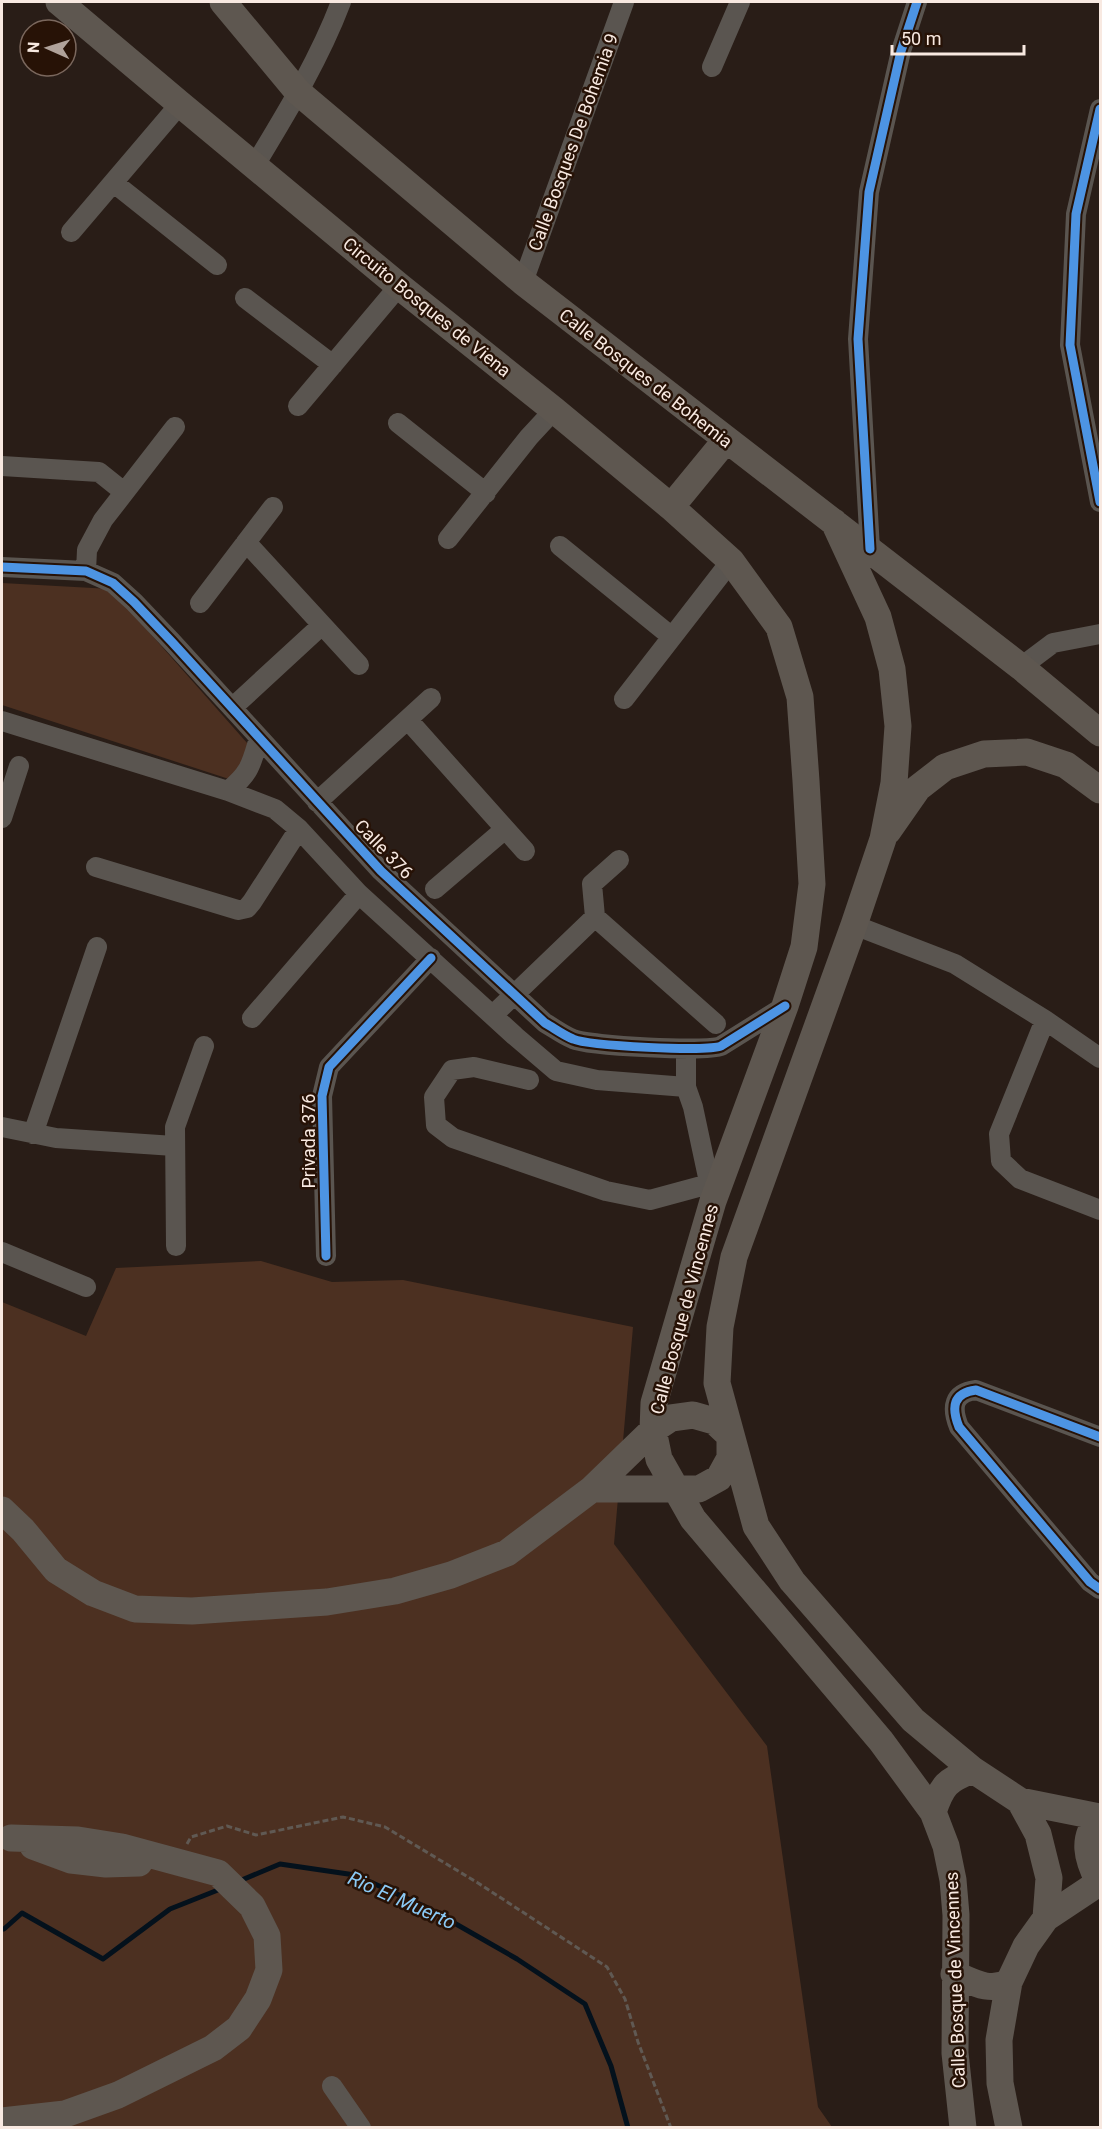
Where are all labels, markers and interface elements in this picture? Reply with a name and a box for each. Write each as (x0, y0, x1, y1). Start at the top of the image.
north arrow (18, 18, 78, 78)
scale bar (892, 18, 1024, 56)
text: 50 m (901, 28, 941, 49)
street label: Calle Bosques De Bohemia 9 (524, 30, 622, 254)
text: N (24, 41, 43, 53)
street label: Circuito Bosques de Viena (339, 233, 515, 381)
street label: Calle Bosques de Bohemia (555, 304, 737, 452)
street label: Calle 376 (351, 815, 417, 883)
street label: Privada 376 (298, 1094, 319, 1188)
street label: Calle Bosque de Vincennes (646, 1202, 722, 1416)
water label: Rio El Muerto (344, 1866, 460, 1934)
street label: Calle Bosque de Vincennes (941, 1871, 969, 2089)

